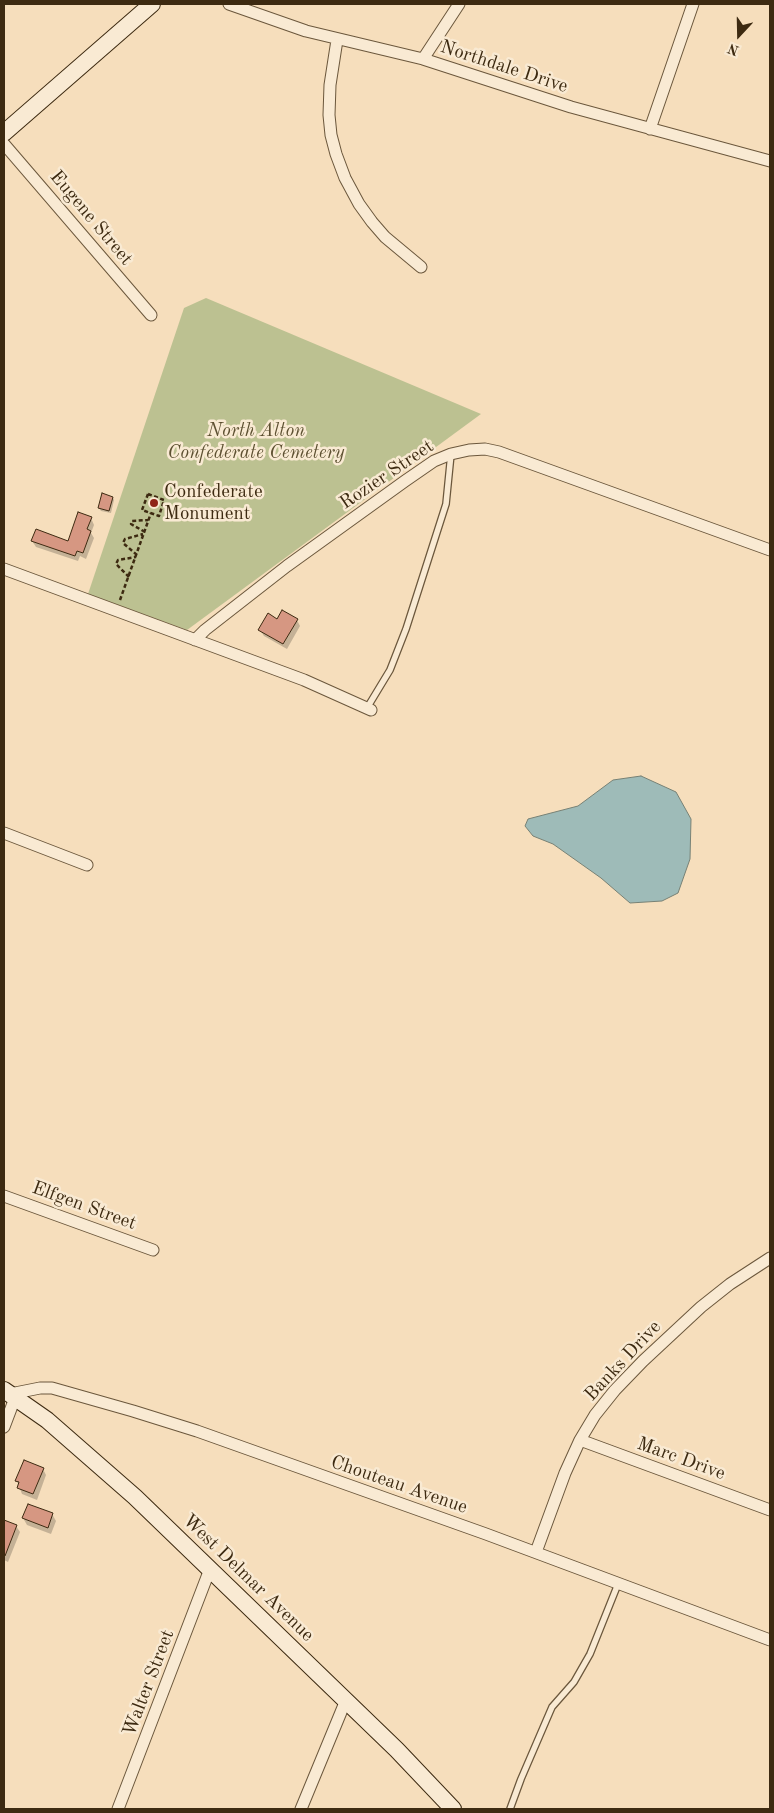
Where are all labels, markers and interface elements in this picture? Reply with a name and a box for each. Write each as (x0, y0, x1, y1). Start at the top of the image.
north arrow (714, 10, 764, 60)
street label: Northdale Drive (437, 36, 571, 98)
text: N (726, 41, 741, 57)
street label: Eugene Street (45, 166, 137, 270)
park label: North Alton Confederate Cemetery (167, 420, 345, 464)
street label: Rozier Street (336, 435, 438, 515)
place label: Confederate Monument (164, 481, 263, 525)
marker: Confederate Monument (148, 497, 160, 509)
street label: Elfgen Street (29, 1177, 139, 1235)
street label: Banks Drive (580, 1316, 666, 1406)
street label: Marc Drive (634, 1432, 728, 1486)
street label: Chouteau Avenue (328, 1451, 470, 1519)
street label: West Delmar Avenue (177, 1509, 319, 1647)
street label: Walter Street (118, 1627, 180, 1739)

